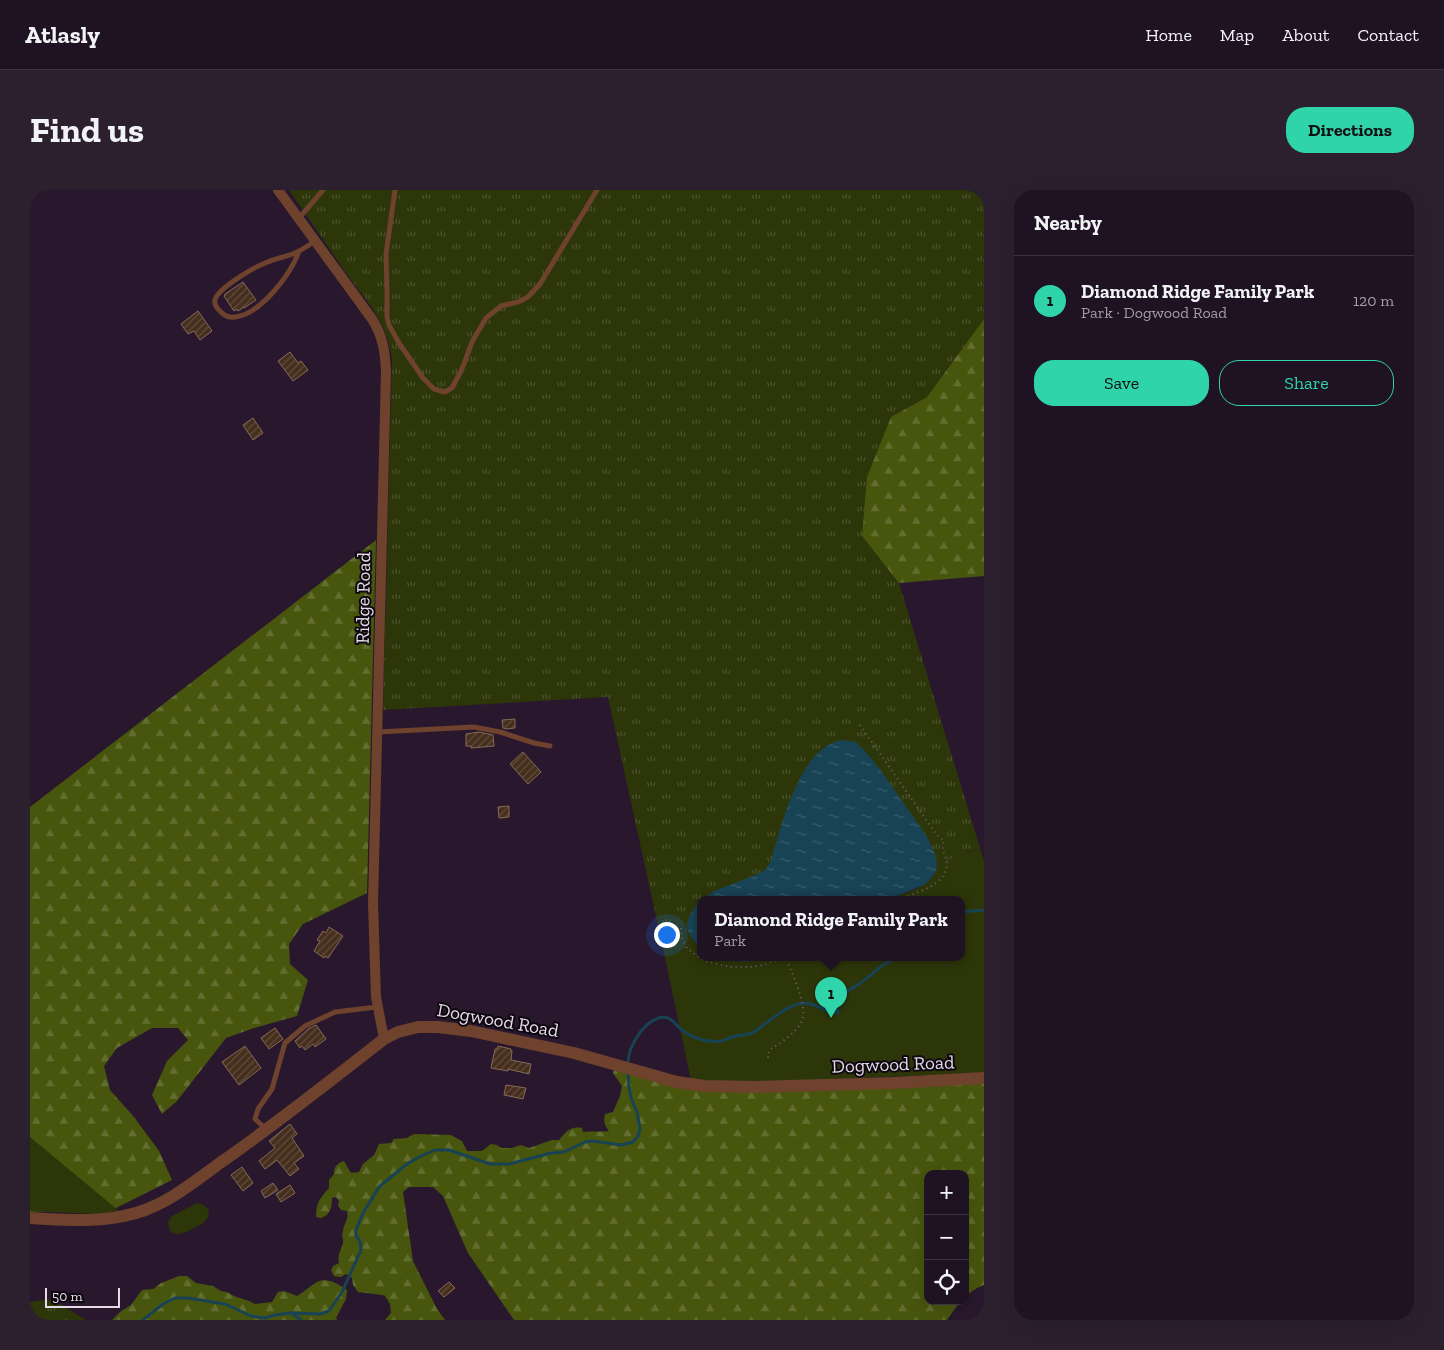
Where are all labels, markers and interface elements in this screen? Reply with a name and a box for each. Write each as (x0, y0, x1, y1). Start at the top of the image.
text: Atlasly (25, 20, 100, 49)
text: Home (1145, 24, 1192, 46)
text: Map (1220, 24, 1254, 46)
text: About (1282, 24, 1329, 46)
text: Contact (1357, 24, 1419, 46)
button: Directions (1286, 107, 1414, 153)
text: Find us (30, 109, 144, 151)
text: Nearby (1034, 210, 1102, 235)
text: Diamond Ridge Family Park (1081, 280, 1314, 303)
text: 1 (1047, 291, 1053, 310)
text: 120 m (1353, 291, 1394, 310)
text: Park · Dogwood Road (1081, 303, 1227, 322)
button: Save (1034, 360, 1209, 406)
button: Share (1219, 360, 1394, 406)
street label: Ridge Road (351, 551, 375, 644)
popup (697, 896, 965, 961)
text: Diamond Ridge Family Park (714, 908, 948, 931)
your location (654, 922, 680, 948)
text: Park (714, 931, 746, 950)
pin: 1 (815, 977, 847, 1018)
street label: Dogwood Road (435, 998, 561, 1042)
street label: Dogwood Road (831, 1050, 955, 1078)
map controls (924, 1170, 969, 1305)
button: + (924, 1170, 969, 1215)
button: − (924, 1215, 969, 1260)
button: locate (924, 1260, 969, 1305)
scale bar (45, 1285, 120, 1308)
text: 50 m (52, 1288, 83, 1305)

